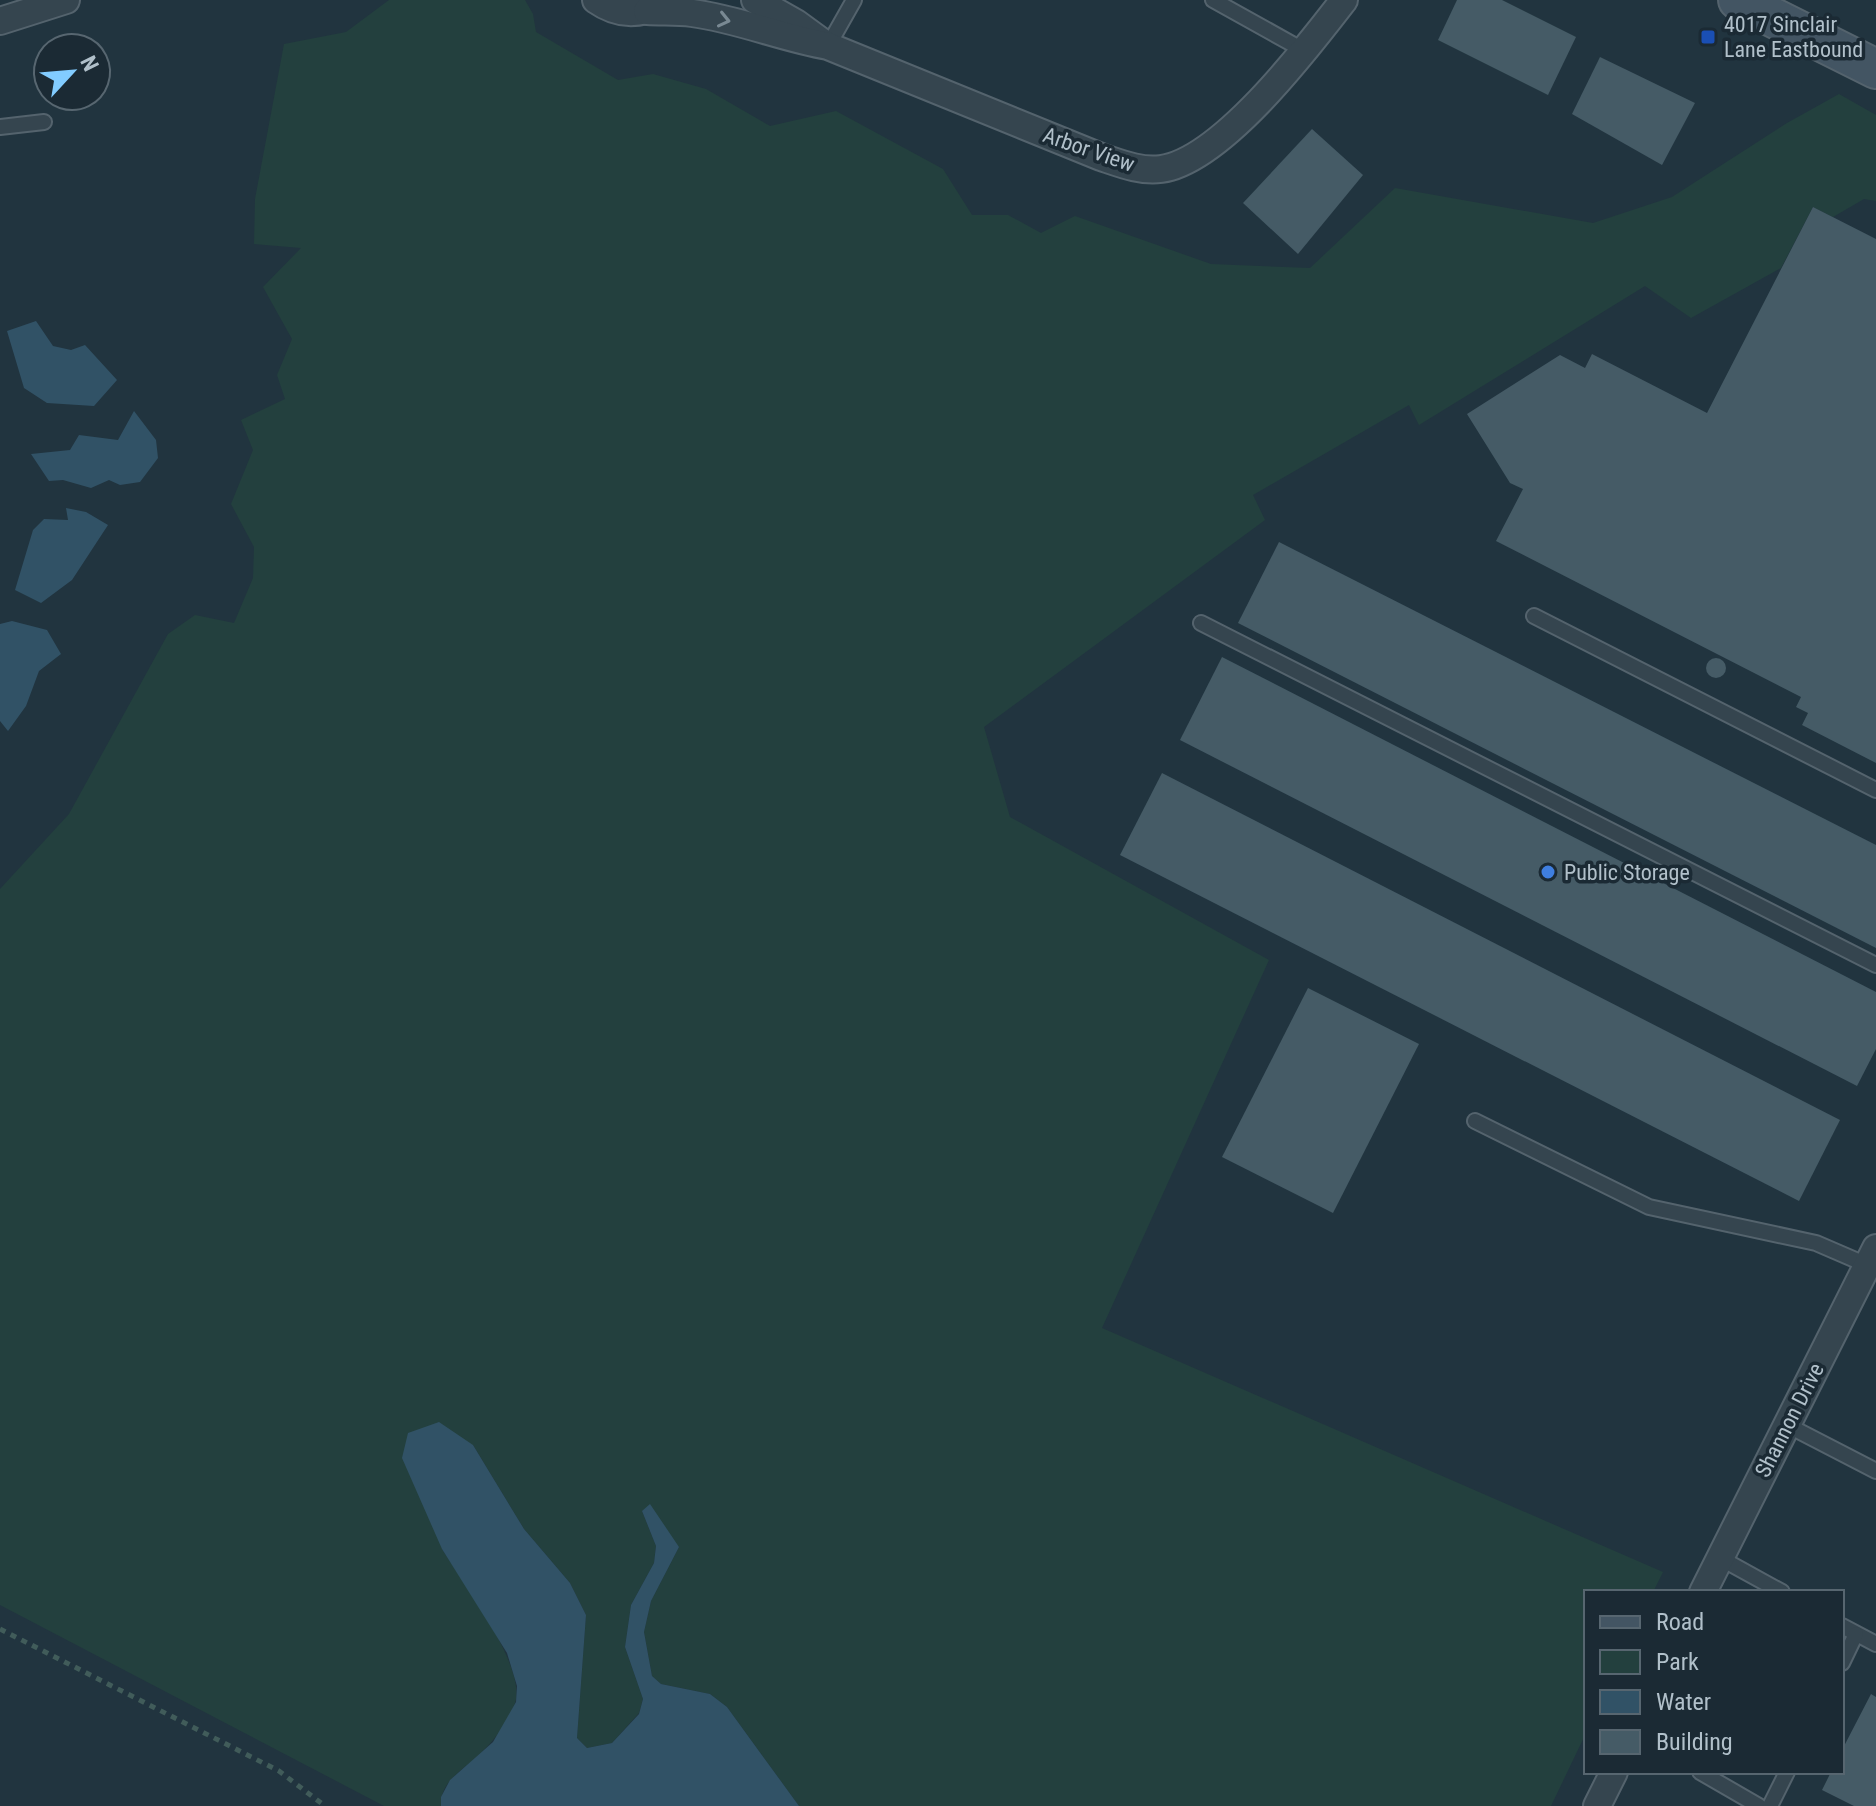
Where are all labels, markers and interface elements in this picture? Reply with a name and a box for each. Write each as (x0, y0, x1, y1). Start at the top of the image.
one-way arrow (717, 11, 731, 28)
place label: 4017 Sinclair Lane Eastbound (1724, 12, 1863, 62)
marker: 4017 Sinclair Lane Eastbound (1699, 28, 1717, 46)
north arrow (32, 32, 112, 112)
text: N (75, 52, 104, 75)
street label: Arbor View (1040, 122, 1138, 177)
place label: Public Storage (1564, 860, 1690, 885)
marker: Public Storage (1539, 863, 1557, 881)
street label: Shannon Drive (1750, 1359, 1829, 1481)
legend (1584, 1590, 1844, 1774)
text: Road (1656, 1608, 1704, 1636)
text: Park (1656, 1648, 1699, 1676)
text: Water (1656, 1688, 1711, 1716)
text: Building (1656, 1728, 1733, 1756)

